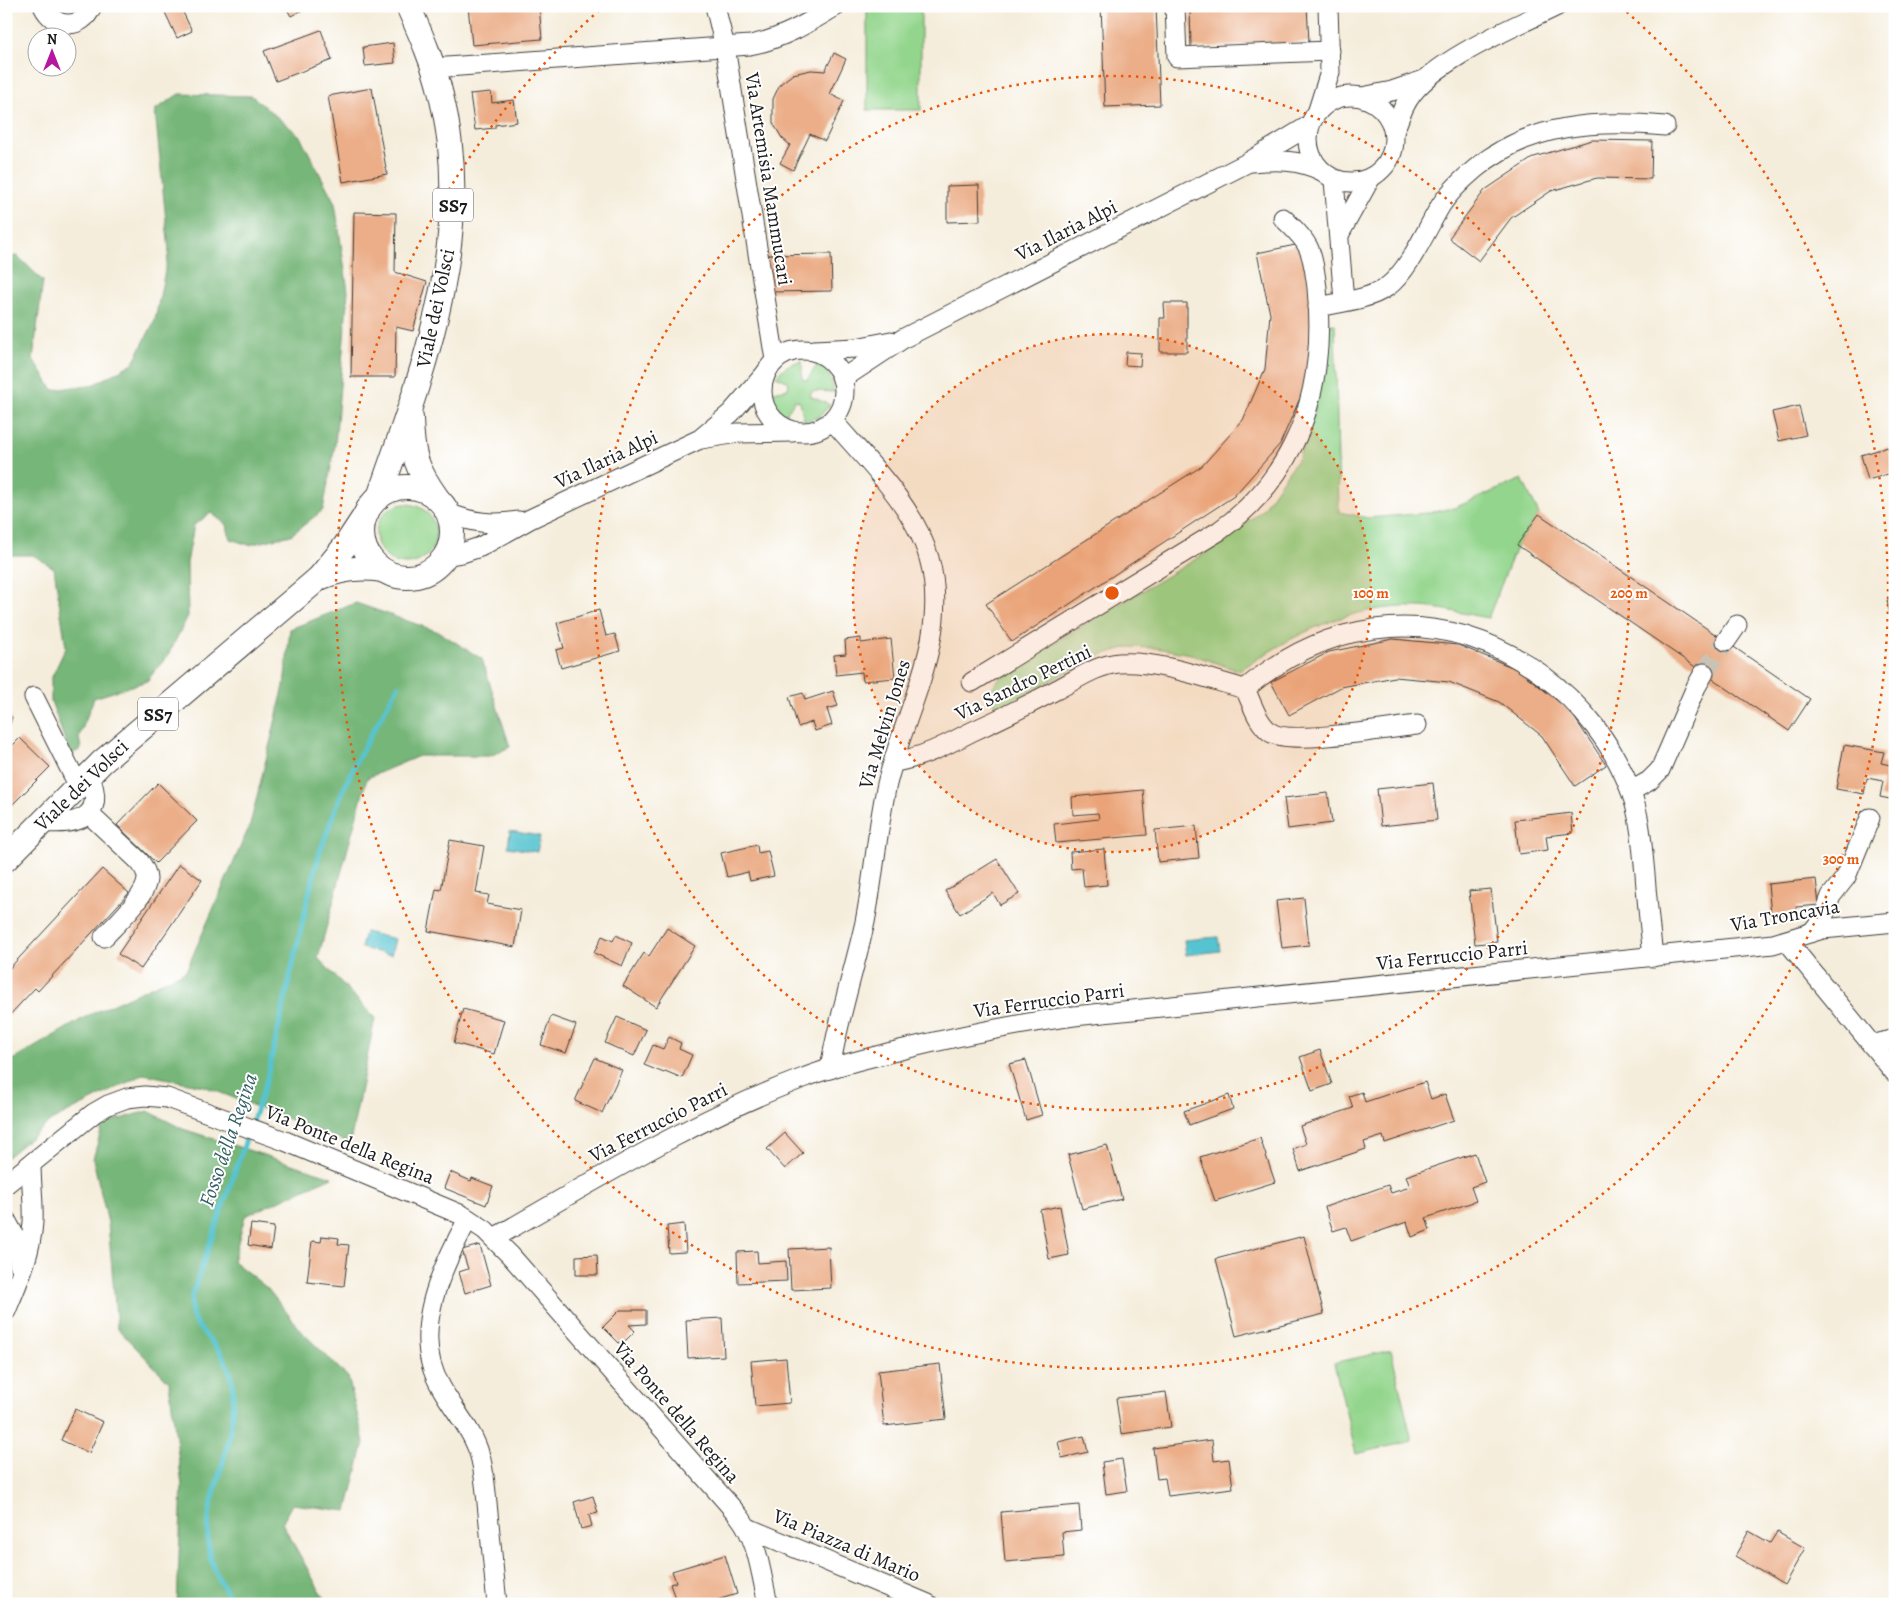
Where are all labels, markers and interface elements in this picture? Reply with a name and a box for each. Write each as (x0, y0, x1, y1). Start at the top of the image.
north arrow (28, 28, 78, 78)
text: N (47, 30, 57, 49)
street label: Via Artemisia Mammucari (738, 70, 799, 287)
road number: SS7 (433, 188, 473, 222)
street label: Via Ilaria Alpi (1010, 193, 1122, 268)
street label: Viale dei Volsci (409, 246, 461, 371)
street label: Via Ilaria Alpi (549, 424, 662, 496)
text: 100 m (1353, 583, 1389, 603)
text: 200 m (1610, 583, 1648, 603)
centre of rings (1103, 584, 1121, 602)
street label: Via Sandro Pertini (950, 638, 1096, 728)
street label: Via Melvin Jones (852, 656, 917, 793)
road number: SS7 (138, 698, 178, 731)
street label: Viale dei Volsci (28, 734, 134, 838)
text: 300 m (1823, 849, 1860, 869)
street label: Via Troncavia (1728, 893, 1842, 939)
street label: Via Ferruccio Parri (1374, 934, 1529, 977)
street label: Via Ferruccio Parri (971, 977, 1126, 1025)
water label: Fosso della Regina (192, 1069, 264, 1210)
street label: Via Ferruccio Parri (584, 1076, 732, 1169)
street label: Via Ponte della Regina (260, 1098, 439, 1191)
street label: Via Ponte della Regina (607, 1335, 746, 1490)
street label: Via Piazza di Mario (768, 1502, 925, 1589)

